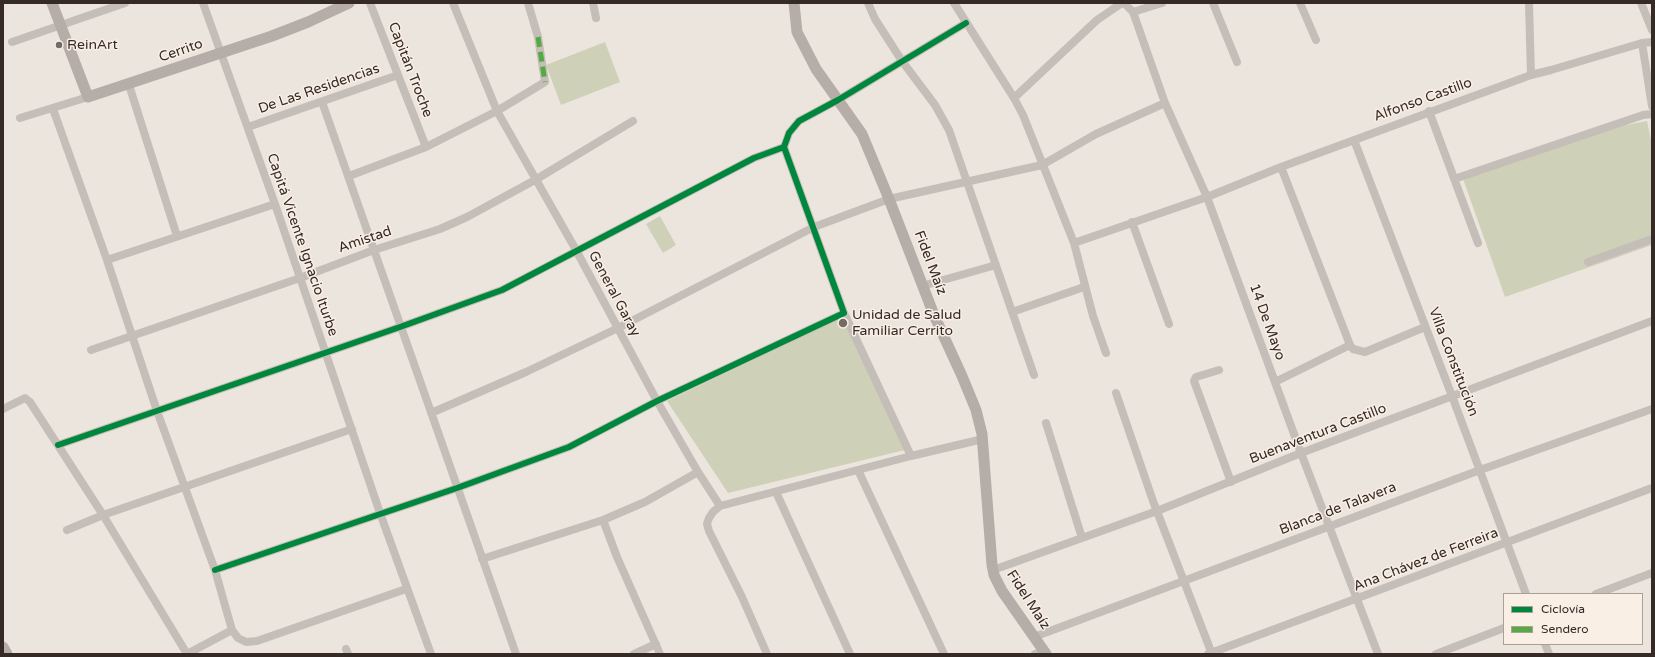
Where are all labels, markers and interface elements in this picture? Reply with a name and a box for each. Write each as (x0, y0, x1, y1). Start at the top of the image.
street label: Capitán Troche (384, 20, 436, 120)
street label: Cerrito (157, 36, 205, 66)
place label: ReinArt (67, 37, 118, 53)
marker: ReinArt (54, 40, 64, 50)
street label: De Las Residencias (256, 60, 382, 118)
street label: Alfonso Castillo (1372, 74, 1474, 126)
street label: Capitá Vicente Ignacio Iturbe (263, 151, 341, 339)
street label: Amistad (336, 223, 394, 257)
street label: Fidel Maíz (910, 228, 950, 298)
street label: General Garay (584, 248, 644, 340)
street label: 14 De Mayo (1245, 281, 1289, 363)
street label: Villa Constitución (1424, 305, 1482, 419)
place label: Unidad de Salud Familiar Cerrito (852, 307, 961, 340)
marker: Unidad de Salud Familiar Cerrito (837, 317, 849, 329)
street label: Buenaventura Castillo (1247, 400, 1389, 468)
street label: Blanca de Talavera (1277, 479, 1399, 539)
street label: Ana Chávez de Ferreira (1351, 525, 1501, 595)
street label: Fidel Maíz (1003, 567, 1053, 633)
legend (1503, 593, 1643, 645)
text: Ciclovía (1541, 602, 1585, 616)
text: Sendero (1541, 622, 1589, 636)

